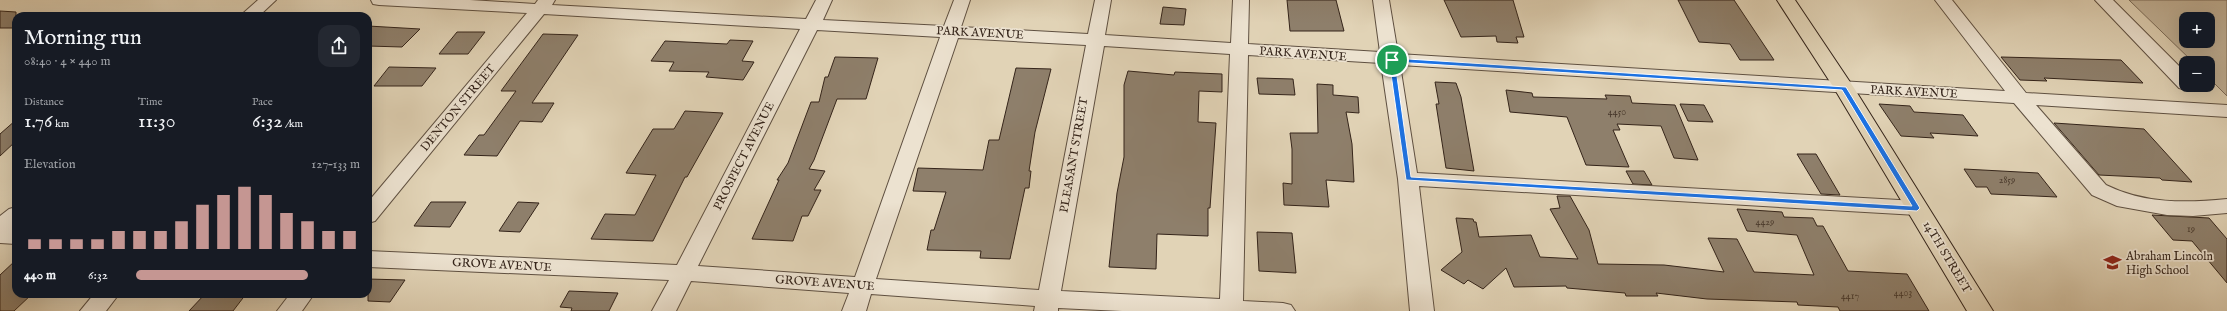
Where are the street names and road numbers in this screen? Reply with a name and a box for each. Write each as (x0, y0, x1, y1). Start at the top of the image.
street label: PARK AVENUE (936, 23, 1024, 43)
street label: PARK AVENUE (1259, 43, 1347, 65)
street label: DENTON STREET (417, 61, 499, 155)
street label: PARK AVENUE (1870, 82, 1958, 102)
street label: PLEASANT STREET (1056, 96, 1092, 214)
street label: PROSPECT AVENUE (710, 99, 778, 213)
street label: 14TH STREET (1920, 218, 1975, 296)
street label: GROVE AVENUE (452, 255, 552, 275)
street label: GROVE AVENUE (775, 272, 875, 294)

